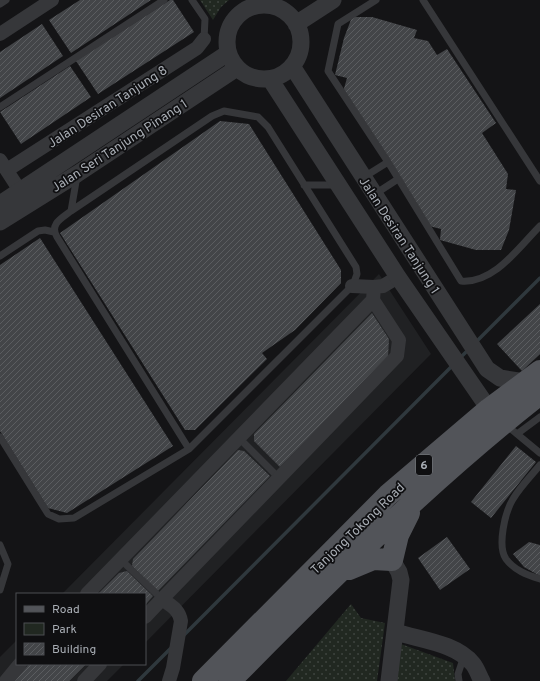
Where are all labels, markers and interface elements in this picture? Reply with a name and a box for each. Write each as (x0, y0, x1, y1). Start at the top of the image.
street label: Jalan Desiran Tanjung 8 (45, 63, 171, 152)
street label: Jalan Seri Tanjung Pinang 1 (49, 97, 191, 197)
street label: Jalan Desiran Tanjung 1 (355, 175, 442, 298)
road number: 6 (416, 455, 432, 475)
street label: Tanjong Tokong Road (308, 480, 409, 578)
legend (16, 593, 146, 665)
text: Road (52, 602, 80, 618)
text: Park (52, 622, 77, 638)
text: Building (52, 642, 96, 658)

